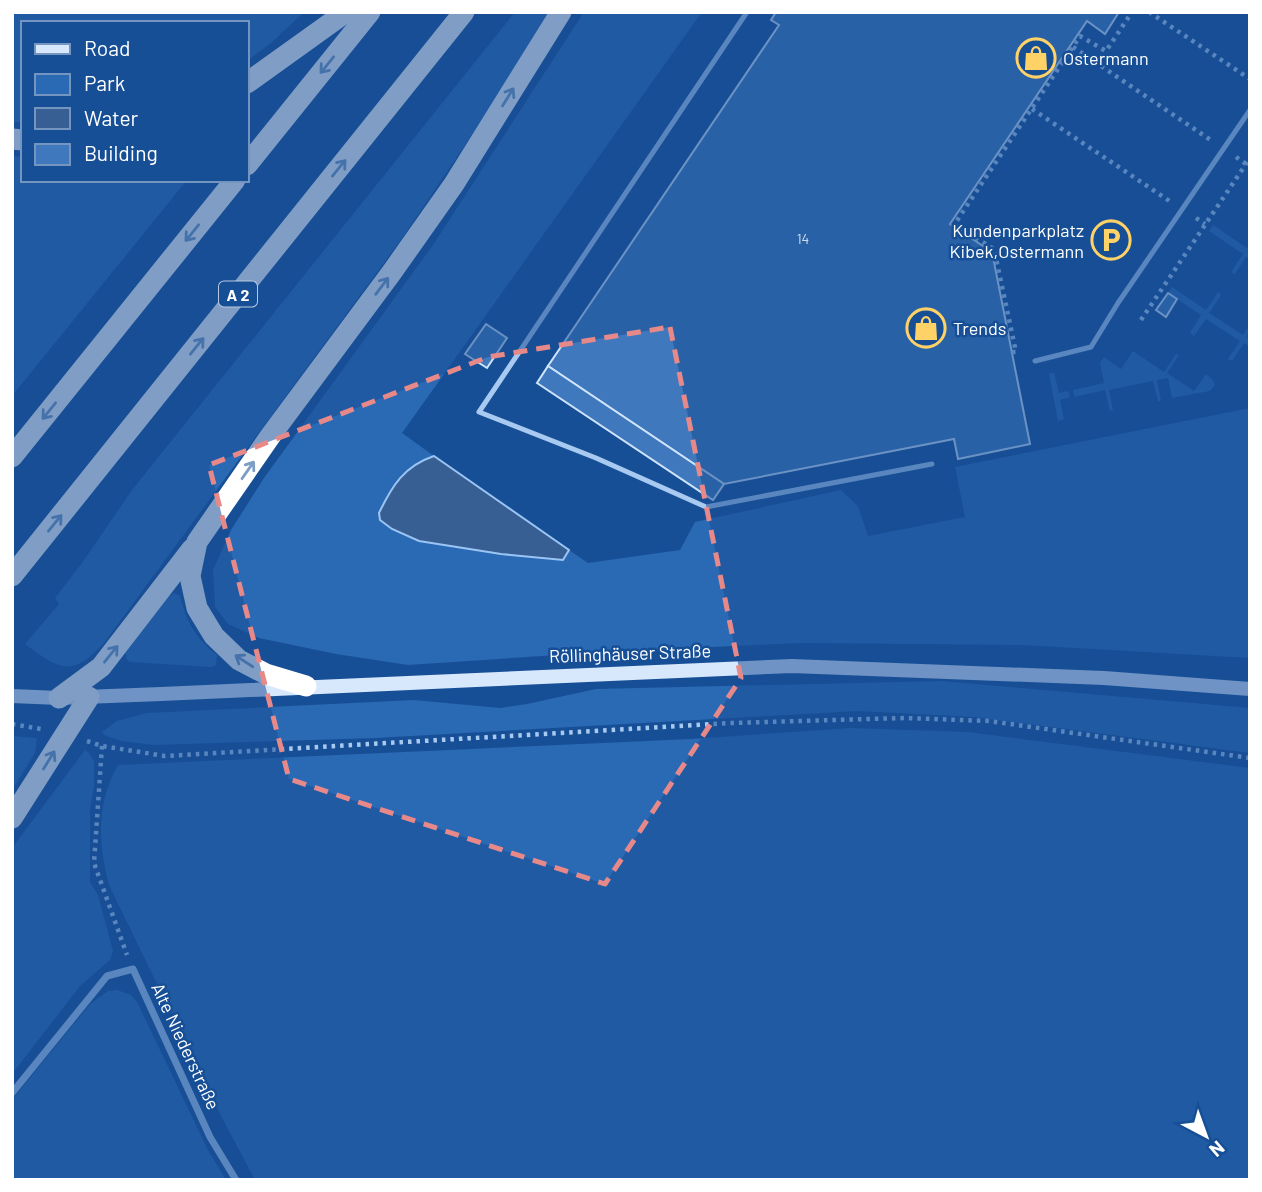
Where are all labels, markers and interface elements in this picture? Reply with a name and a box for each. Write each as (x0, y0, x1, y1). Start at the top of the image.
legend (21, 21, 248, 182)
text: Road (84, 35, 130, 60)
shop icon: Ostermann (1015, 37, 1057, 79)
place label: Ostermann (1063, 47, 1149, 69)
one-way arrow (319, 56, 335, 74)
text: Park (84, 70, 125, 95)
one-way arrow (501, 88, 516, 107)
text: Water (84, 105, 139, 130)
text: Building (84, 140, 158, 165)
one-way arrow (332, 160, 347, 178)
place label: Kundenparkplatz Kibek,Ostermann (950, 219, 1084, 262)
parking icon: Kundenparkplatz Kibek,Ostermann (1090, 219, 1132, 261)
one-way arrow (184, 224, 200, 242)
house number: 14 (797, 230, 809, 247)
one-way arrow (374, 277, 389, 296)
road number: A 2 (219, 282, 257, 306)
shop icon: Trends (905, 307, 947, 349)
place label: Trends (953, 317, 1006, 339)
one-way arrow (190, 337, 205, 355)
one-way arrow (42, 401, 57, 419)
one-way arrow (241, 460, 255, 480)
one-way arrow (47, 515, 63, 533)
street label: Röllinghäuser Straße (549, 639, 711, 667)
one-way arrow (104, 646, 119, 664)
one-way arrow (234, 654, 254, 668)
one-way arrow (42, 751, 56, 771)
street label: Alte Niederstraße (147, 979, 225, 1113)
north arrow (1171, 1101, 1241, 1171)
text: N (1205, 1136, 1230, 1162)

